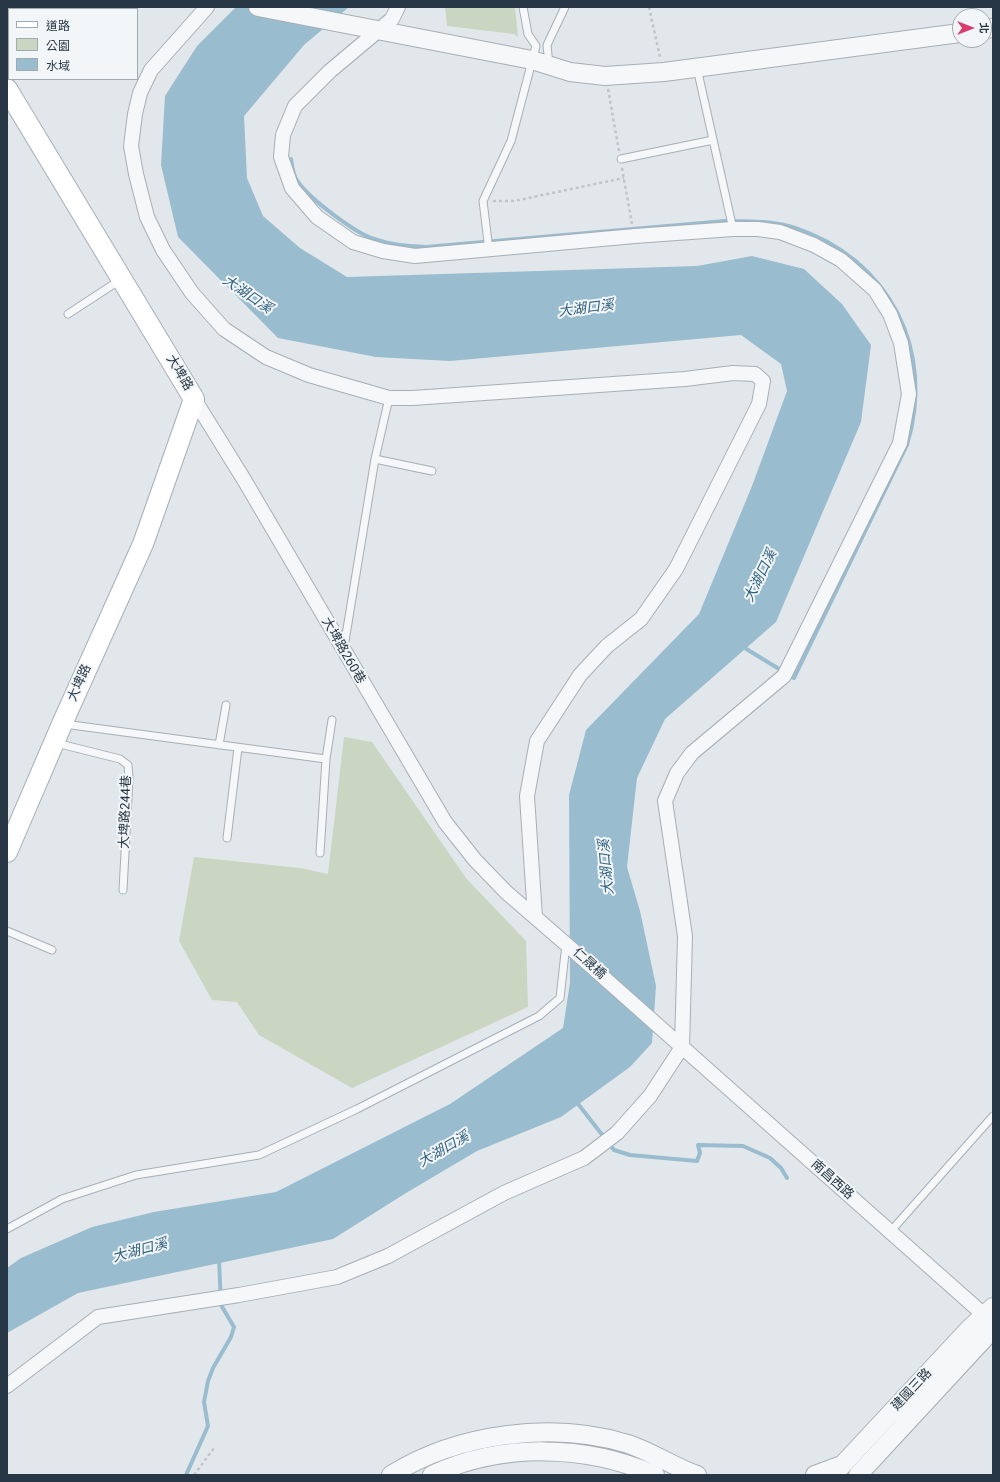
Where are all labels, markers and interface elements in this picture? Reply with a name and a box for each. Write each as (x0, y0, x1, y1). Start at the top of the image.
legend (8, 8, 138, 80)
north arrow (952, 8, 992, 48)
text: 道路 (46, 19, 70, 33)
text: 北 (977, 23, 990, 34)
text: 公園 (46, 39, 70, 53)
text: 水域 (46, 59, 70, 73)
water label: 大湖口溪 (219, 272, 275, 318)
water label: 大湖口溪 (557, 297, 615, 321)
street label: 大埤路 (162, 352, 196, 394)
water label: 大湖口溪 (741, 547, 781, 605)
street label: 大埤路260巷 (318, 615, 368, 687)
street label: 大埤路 (65, 662, 95, 704)
street label: 大埤路244巷 (117, 775, 135, 849)
water label: 大湖口溪 (596, 838, 618, 896)
street label: 仁晟橋 (569, 945, 609, 983)
water label: 大湖口溪 (416, 1129, 472, 1171)
street label: 南昌西路 (807, 1157, 857, 1203)
water label: 大湖口溪 (111, 1236, 169, 1266)
street label: 建國三路 (889, 1366, 935, 1414)

